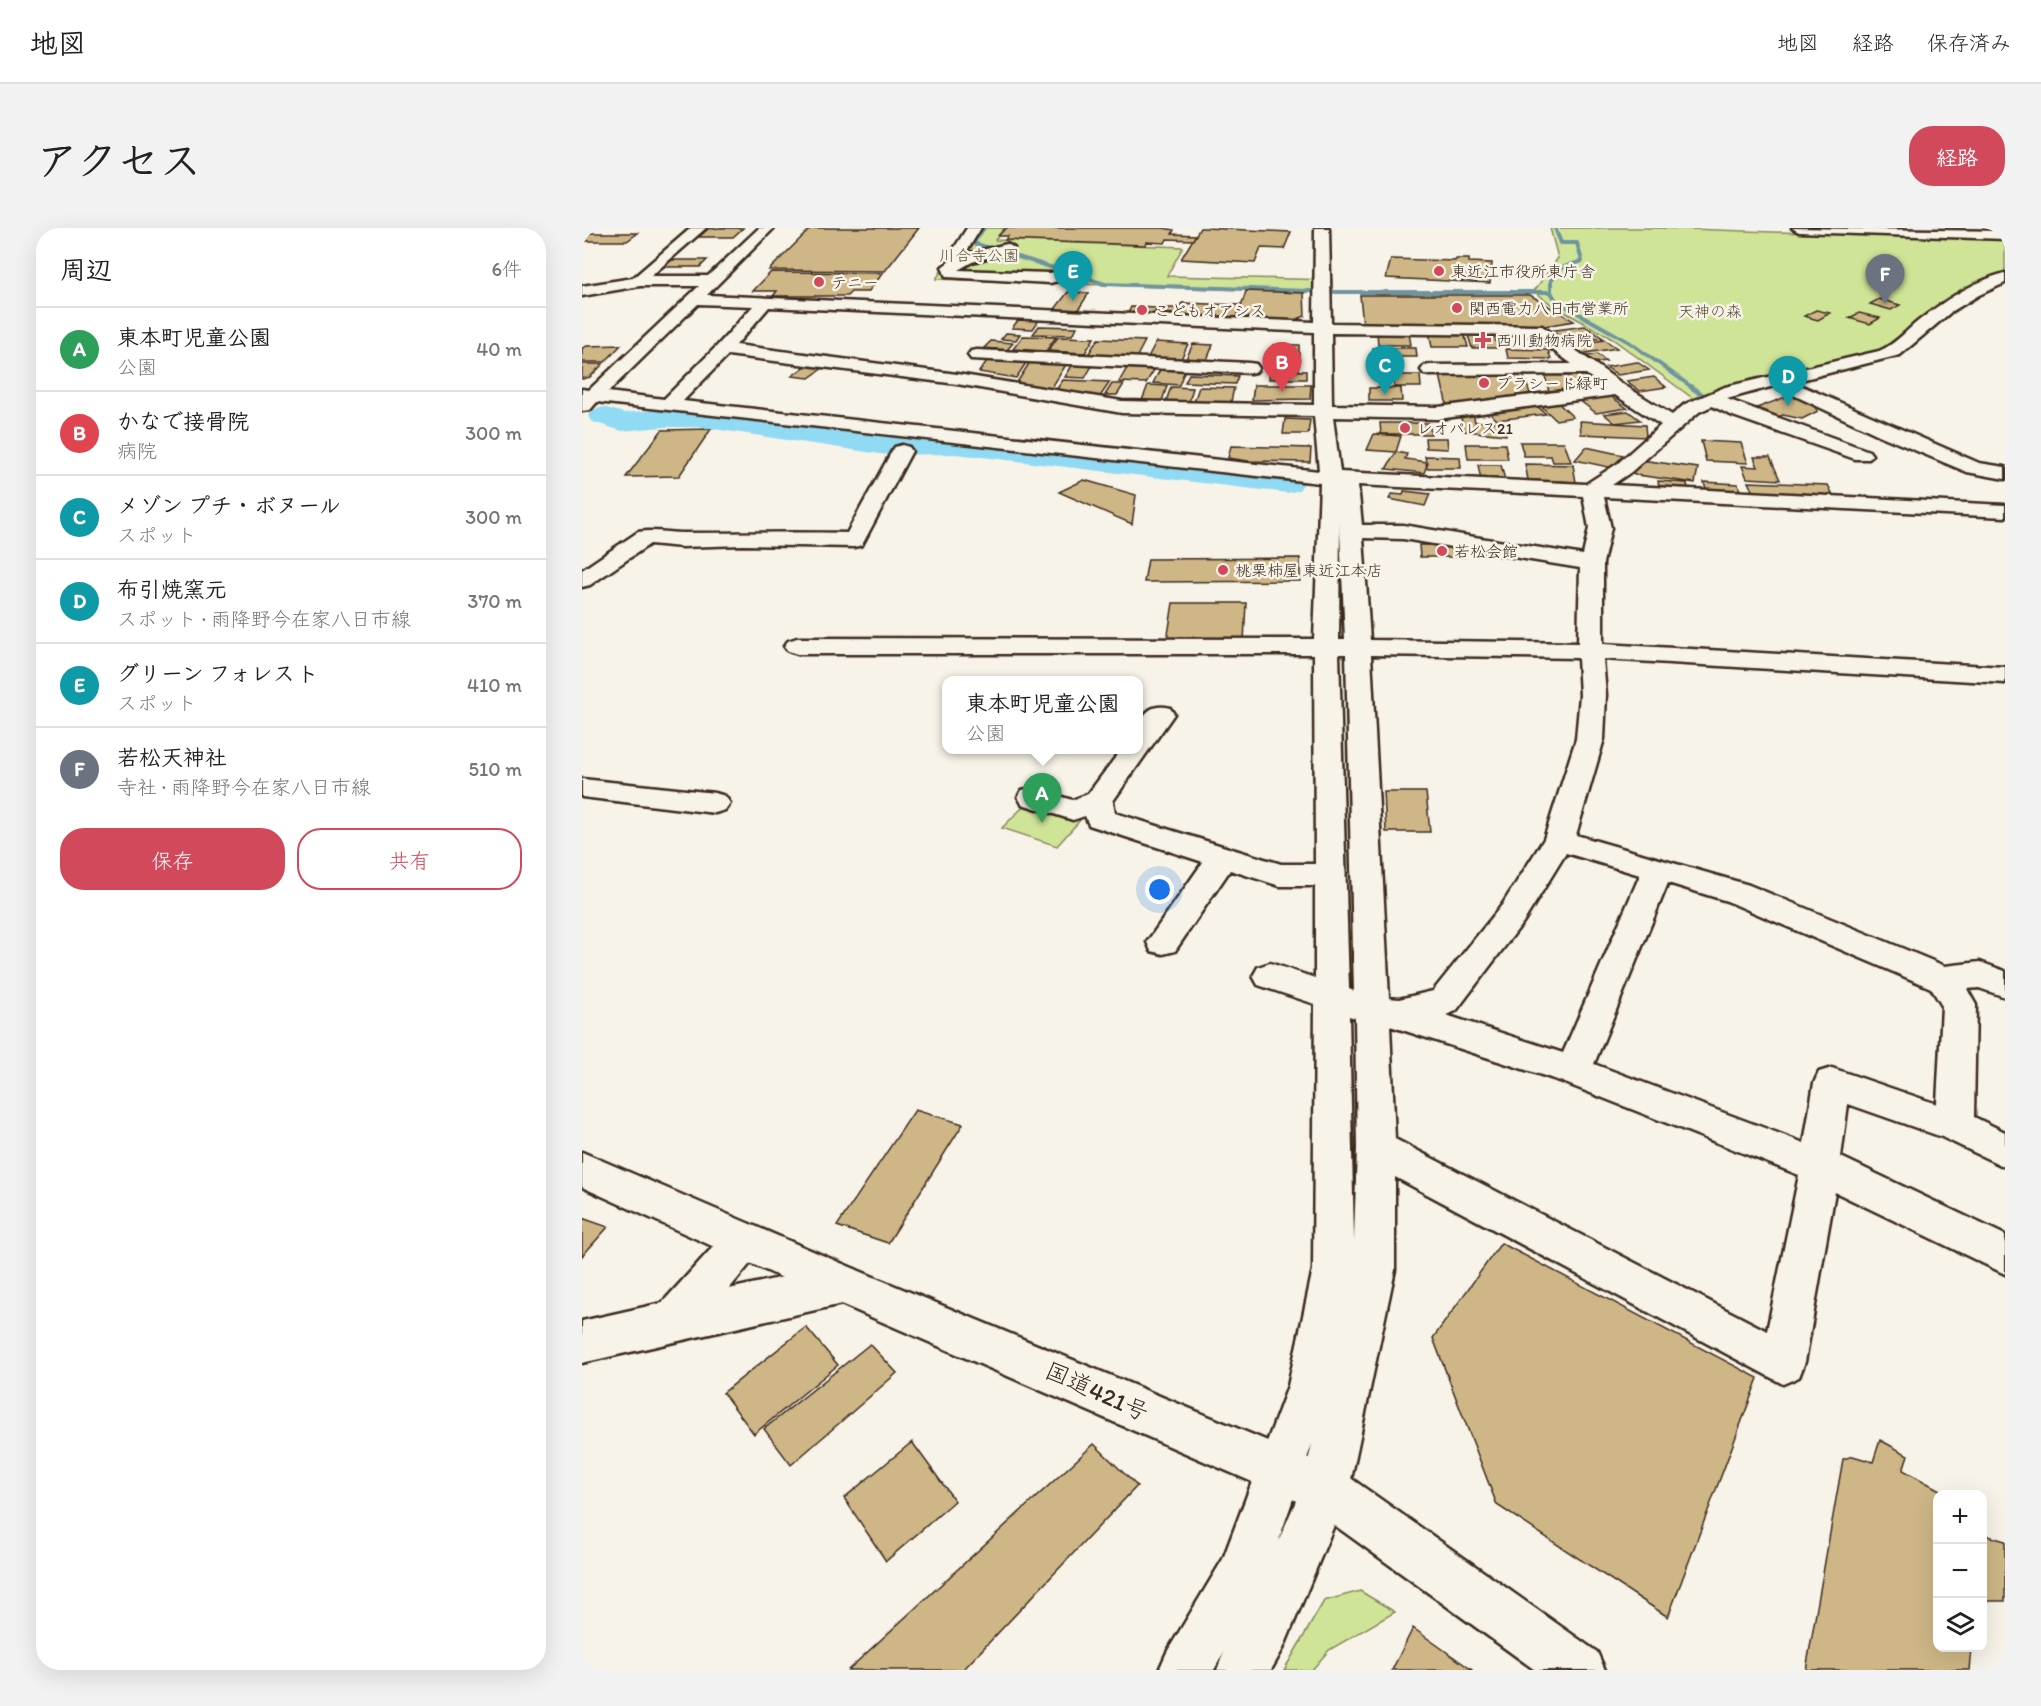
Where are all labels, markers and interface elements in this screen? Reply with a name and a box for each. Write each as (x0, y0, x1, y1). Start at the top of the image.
text: 地図 (30, 26, 86, 60)
text: 地図 (1777, 30, 1819, 55)
text: 経路 (1852, 30, 1894, 55)
text: 保存済み (1927, 30, 2011, 55)
button: 経路 (1909, 126, 2005, 186)
text: アクセス (36, 135, 201, 186)
park label: 川合寺公園 (939, 246, 1019, 265)
pin: E (1054, 251, 1092, 301)
text: 周辺 (60, 254, 112, 286)
pin: F (1866, 254, 1904, 304)
text: 6件 (491, 257, 522, 281)
place label: 東近江市役所東庁舎 (1451, 262, 1595, 281)
marker: 東近江市役所東庁舎 (1432, 264, 1446, 278)
place label: テニー (831, 273, 879, 292)
marker: テニー (812, 275, 826, 289)
place label: 関西電力八日市営業所 (1469, 299, 1629, 318)
place label: こどもオアシス (1154, 301, 1266, 320)
marker: 関西電力八日市営業所 (1450, 301, 1464, 315)
park label: 天神の森 (1678, 302, 1742, 321)
marker: こどもオアシス (1135, 303, 1149, 317)
text: 東本町児童公園 (117, 324, 271, 351)
marker: 西川動物病院 (1474, 331, 1492, 349)
place label: 西川動物病院 (1496, 331, 1592, 350)
text: A (73, 337, 86, 361)
text: 40 m (476, 337, 522, 361)
pin: B (1262, 342, 1302, 392)
pin: C (1366, 346, 1404, 395)
text: 公園 (117, 355, 157, 379)
pin: D (1768, 356, 1808, 406)
place label: プラシード緑町 (1496, 374, 1608, 393)
marker: プラシード緑町 (1477, 376, 1491, 390)
text: かなで接骨院 (117, 408, 249, 435)
place label: レオパレス21 (1417, 419, 1513, 438)
text: B (73, 421, 86, 445)
text: 300 m (465, 421, 522, 445)
marker: レオパレス21 (1398, 421, 1412, 435)
text: 病院 (117, 439, 157, 463)
text: メゾン プチ・ボヌール (117, 492, 341, 519)
text: C (73, 505, 86, 529)
text: 300 m (465, 505, 522, 529)
text: スポット (117, 523, 197, 547)
place label: 若松会館 (1454, 542, 1518, 561)
marker: 若松会館 (1435, 544, 1449, 558)
place label: 桃栗柿屋 東近江本店 (1235, 561, 1383, 580)
marker: 桃栗柿屋 東近江本店 (1216, 563, 1230, 577)
text: 布引焼窯元 (117, 576, 227, 603)
text: D (73, 589, 86, 613)
text: 370 m (468, 589, 522, 613)
text: スポット · 雨降野今在家八日市線 (117, 607, 411, 631)
text: グリーン フォレスト (117, 660, 319, 687)
text: E (74, 673, 85, 697)
text: 410 m (467, 673, 522, 697)
popup (942, 676, 1143, 754)
text: 東本町児童公園 (965, 690, 1120, 717)
text: スポット (117, 691, 197, 715)
text: 公園 (965, 721, 1005, 745)
text: 若松天神社 (117, 744, 227, 771)
text: F (74, 757, 85, 781)
text: 510 m (469, 757, 522, 781)
pin: A (1022, 774, 1062, 823)
text: 寺社 · 雨降野今在家八日市線 (117, 775, 371, 799)
button: 保存 (60, 828, 285, 890)
button: 共有 (297, 828, 522, 890)
your location (1145, 875, 1174, 904)
street label: 国道421号 (1041, 1355, 1153, 1427)
map controls (1933, 1490, 1987, 1652)
button: + (1933, 1490, 1987, 1544)
button: − (1933, 1544, 1987, 1598)
button: layers (1933, 1598, 1987, 1652)

